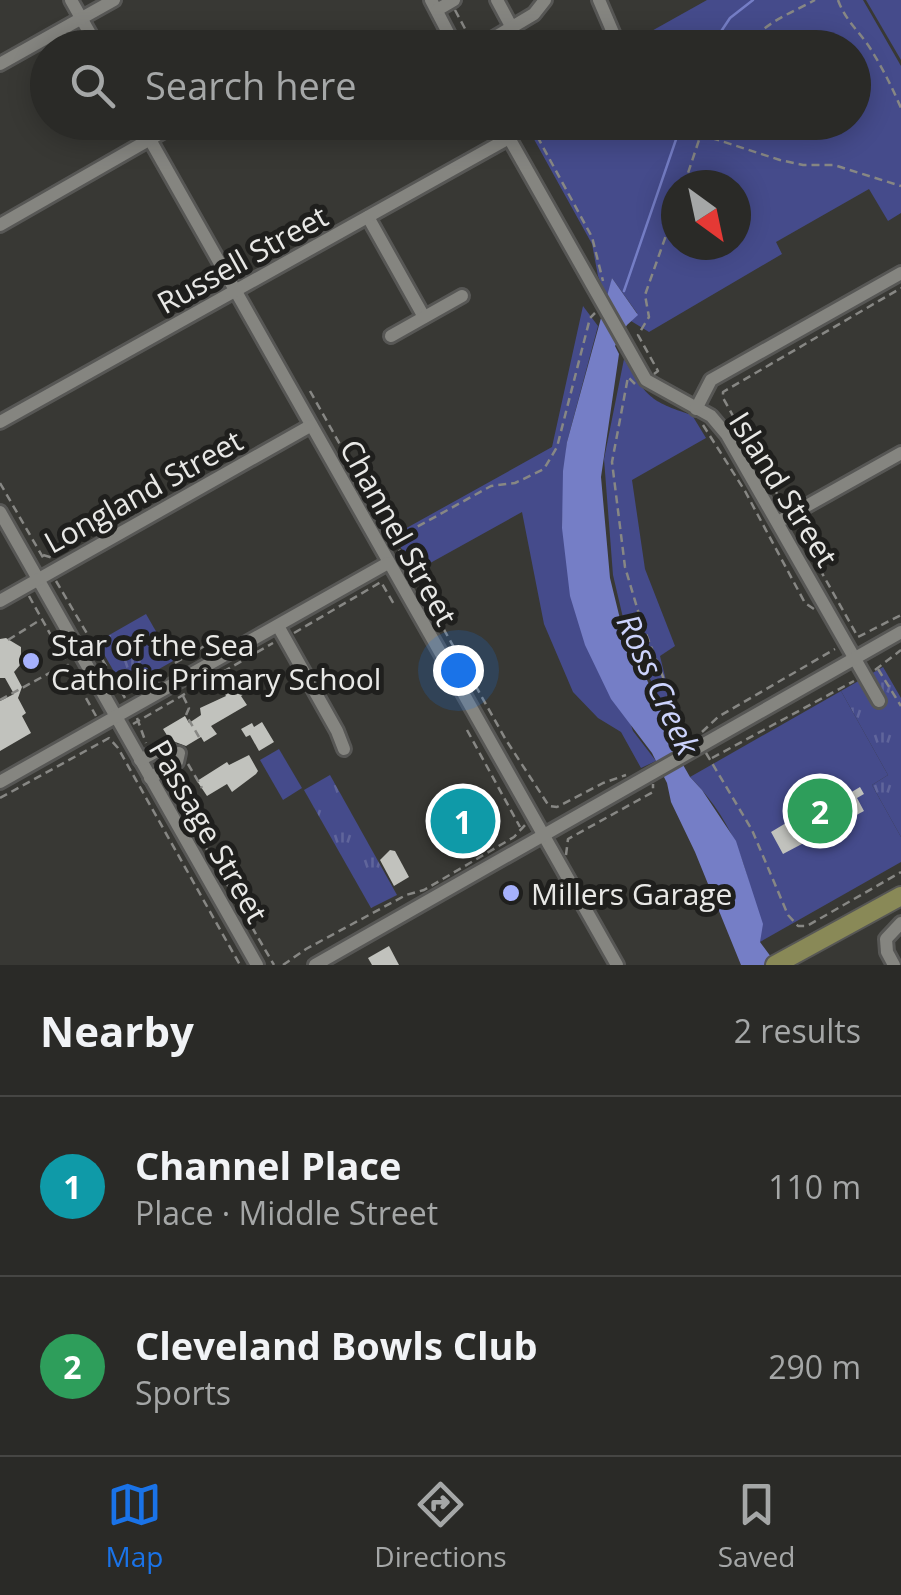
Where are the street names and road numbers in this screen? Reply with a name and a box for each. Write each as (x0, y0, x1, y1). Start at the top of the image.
street label: Russell Street (149, 195, 335, 323)
street label: Island Street (720, 404, 848, 574)
street label: Longland Street (36, 420, 250, 562)
street label: Channel Street (331, 432, 467, 632)
street label: Passage Street (140, 732, 278, 930)

